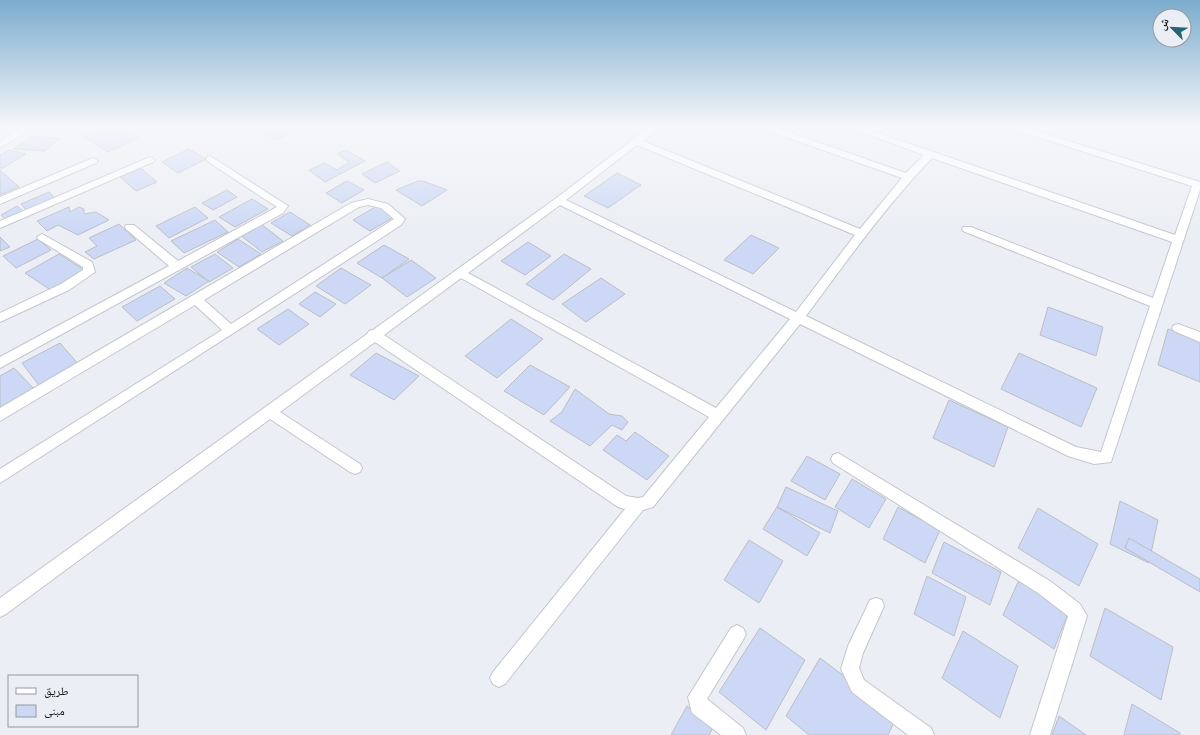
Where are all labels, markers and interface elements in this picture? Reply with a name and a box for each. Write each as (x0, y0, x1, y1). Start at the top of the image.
north arrow (1152, 8, 1192, 48)
text: ش (1154, 15, 1173, 33)
legend (8, 675, 138, 727)
text: طريق (44, 683, 69, 699)
text: مبنى (44, 703, 65, 719)

